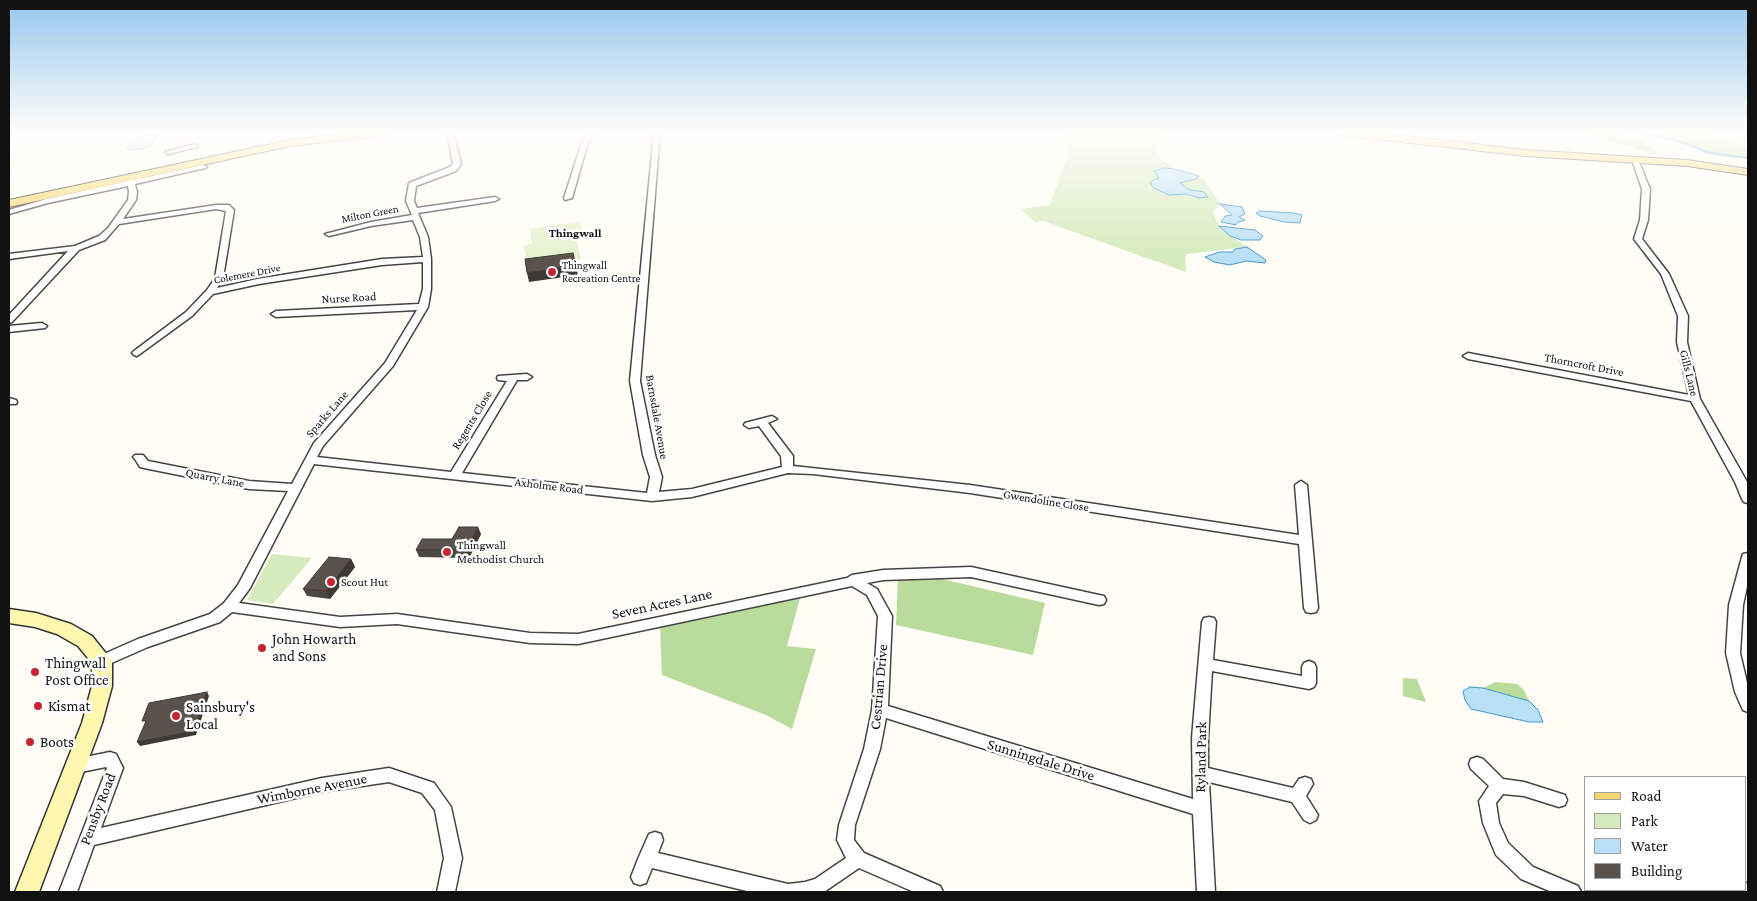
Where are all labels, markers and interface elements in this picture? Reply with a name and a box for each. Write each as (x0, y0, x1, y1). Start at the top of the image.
street label: Milton Green (340, 202, 400, 226)
district label: Thingwall (549, 226, 601, 240)
place label: Thingwall Recreation Centre (562, 259, 640, 285)
street label: Colemere Drive (212, 261, 282, 287)
marker: Thingwall Recreation Centre (546, 266, 558, 278)
street label: Nurse Road (321, 289, 377, 307)
street label: Gills Lane (1676, 348, 1702, 398)
street label: Thorncroft Drive (1543, 350, 1625, 380)
street label: Barnsdale Avenue (642, 374, 672, 460)
street label: Sparks Lane (303, 388, 351, 440)
street label: Regents Close (449, 388, 495, 452)
street label: Quarry Lane (184, 465, 246, 491)
street label: Axholme Road (514, 475, 584, 497)
street label: Gwendoline Close (1002, 487, 1090, 515)
place label: Thingwall Methodist Church (457, 538, 544, 566)
marker: Thingwall Methodist Church (441, 546, 453, 558)
place label: Scout Hut (341, 575, 388, 589)
marker: Scout Hut (325, 576, 337, 588)
street label: Seven Acres Lane (610, 585, 714, 623)
place label: John Howarth and Sons (272, 630, 356, 665)
marker: John Howarth and Sons (256, 642, 268, 654)
street label: Cestrian Drive (866, 643, 892, 731)
place label: Thingwall Post Office (45, 654, 109, 689)
marker: Thingwall Post Office (29, 666, 41, 678)
place label: Kismat (48, 697, 90, 715)
place label: Sainsbury's Local (186, 698, 255, 733)
marker: Kismat (32, 700, 44, 712)
marker: Sainsbury's Local (170, 710, 182, 722)
street label: Ryland Park (1191, 721, 1211, 793)
place label: Boots (40, 733, 74, 751)
street label: Sunningdale Drive (985, 735, 1097, 785)
marker: Boots (24, 736, 36, 748)
street label: Wimborne Avenue (255, 770, 369, 808)
street label: Pensby Road (76, 771, 120, 847)
legend (1584, 776, 1747, 891)
text: Road (1631, 788, 1661, 804)
text: Park (1631, 813, 1658, 829)
text: Water (1631, 838, 1668, 854)
text: Building (1631, 863, 1682, 879)

